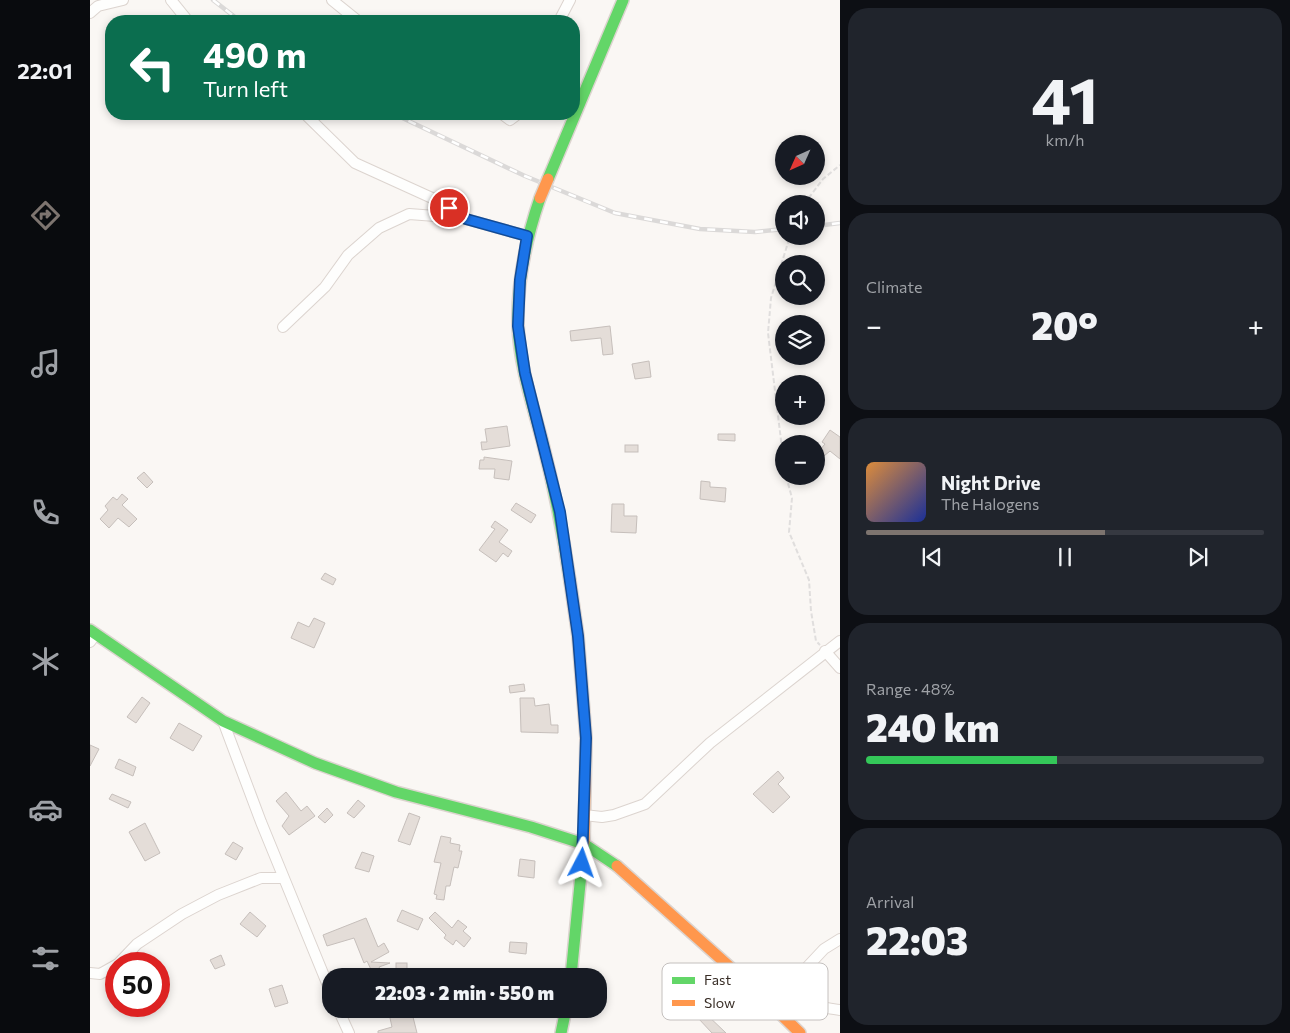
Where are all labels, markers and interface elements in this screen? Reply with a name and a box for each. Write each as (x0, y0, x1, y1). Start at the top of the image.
text: 490 m (203, 32, 307, 75)
icon: left (120, 35, 185, 100)
text: 22:01 (17, 57, 73, 84)
text: 41 (1031, 58, 1099, 137)
text: Turn left (203, 75, 288, 102)
text: km/h (1046, 130, 1084, 149)
north arrow (775, 135, 825, 185)
map controls (775, 135, 825, 485)
pin (428, 187, 470, 229)
icon: arrive (435, 194, 463, 222)
button: sound (775, 195, 825, 245)
icon: directions (28, 198, 63, 233)
button: search (775, 255, 825, 305)
text: Climate (866, 277, 922, 296)
text: 20° (1031, 301, 1098, 348)
text: − (866, 308, 882, 342)
text: + (1248, 308, 1264, 342)
button: layers (775, 315, 825, 365)
icon: music (28, 346, 63, 381)
button: + (775, 375, 825, 425)
button: − (775, 435, 825, 485)
text: Night Drive (941, 471, 1041, 494)
text: The Halogens (941, 494, 1039, 513)
icon: phone (28, 495, 63, 530)
icon: previous (918, 543, 946, 571)
icon: pause (1051, 543, 1079, 571)
icon: next (1184, 543, 1212, 571)
icon: climate (28, 644, 63, 679)
text: Range · 48% (866, 679, 954, 698)
text: 240 km (866, 703, 1000, 750)
icon: car (28, 792, 63, 827)
position arrow (555, 836, 607, 888)
text: Arrival (866, 892, 914, 911)
text: 22:03 (866, 916, 968, 963)
icon: filters (28, 941, 63, 976)
speed limit sign: 50 (105, 952, 170, 1017)
legend (662, 963, 828, 1020)
text: Fast (704, 971, 731, 988)
text: 22:03 · 2 min · 550 m (375, 981, 554, 1004)
text: Slow (704, 994, 735, 1011)

